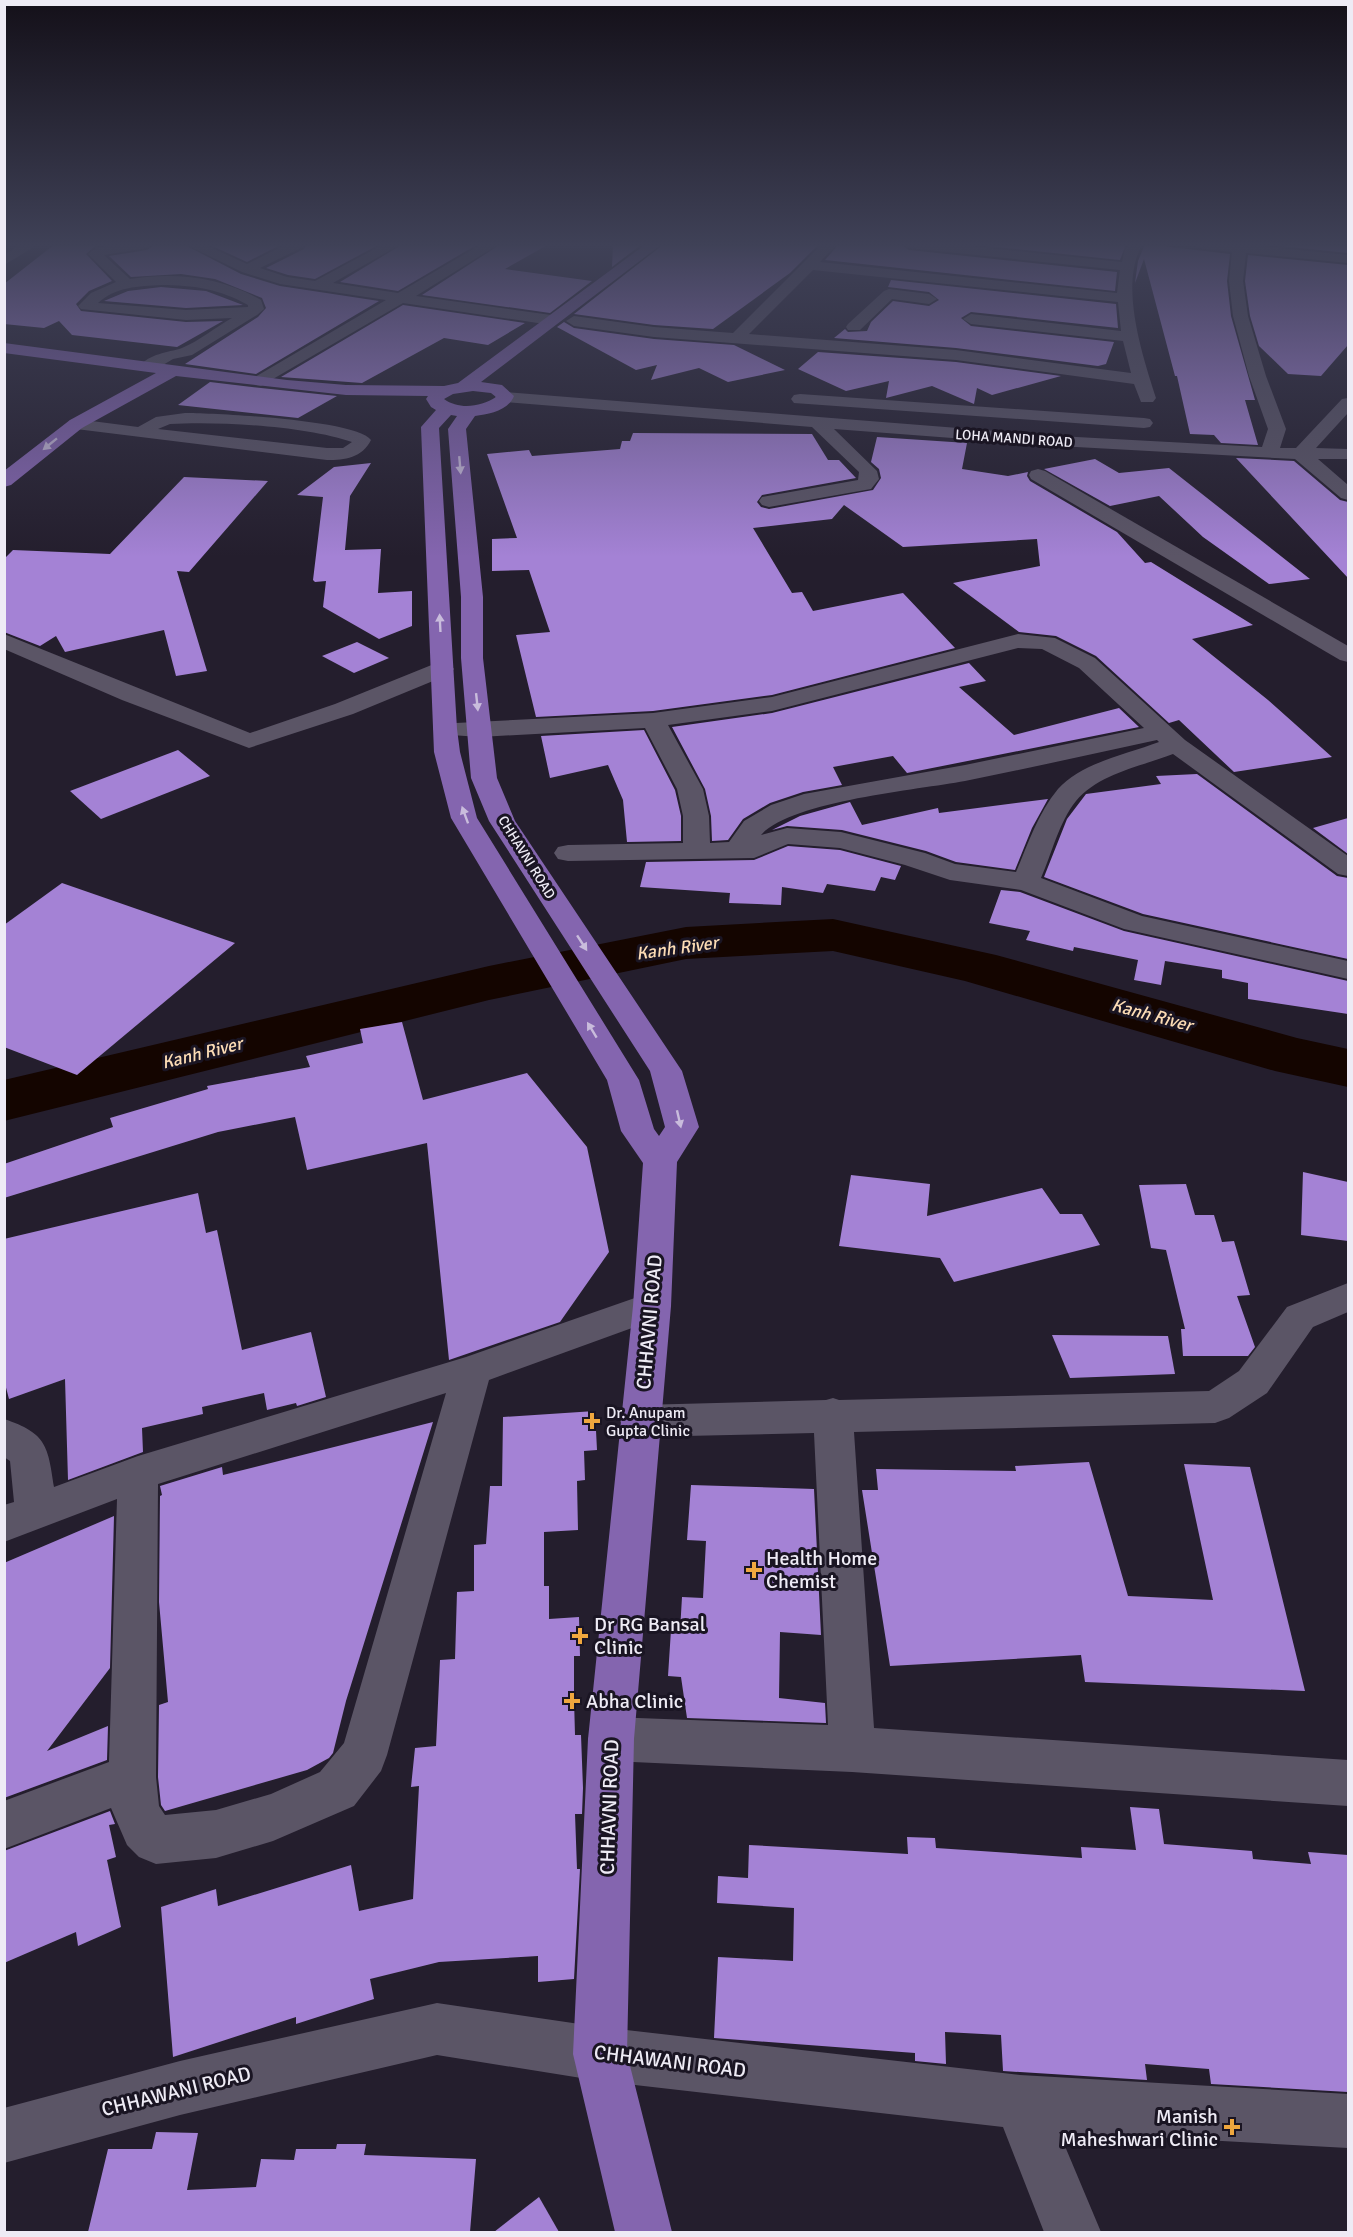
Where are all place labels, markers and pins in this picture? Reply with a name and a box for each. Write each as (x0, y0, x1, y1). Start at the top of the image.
place label: Dr. Anupam Gupta Clinic (606, 1403, 690, 1441)
marker: Dr. Anupam Gupta Clinic (583, 1412, 601, 1430)
place label: Health Home Chemist (766, 1546, 877, 1594)
marker: Health Home Chemist (747, 1563, 761, 1577)
place label: Dr RG Bansal Clinic (594, 1612, 706, 1660)
marker: Dr RG Bansal Clinic (571, 1627, 589, 1645)
place label: Abha Clinic (586, 1689, 683, 1714)
marker: Abha Clinic (563, 1692, 581, 1710)
place label: Manish Maheshwari Clinic (1061, 2104, 1218, 2152)
marker: Manish Maheshwari Clinic (1223, 2118, 1241, 2136)

